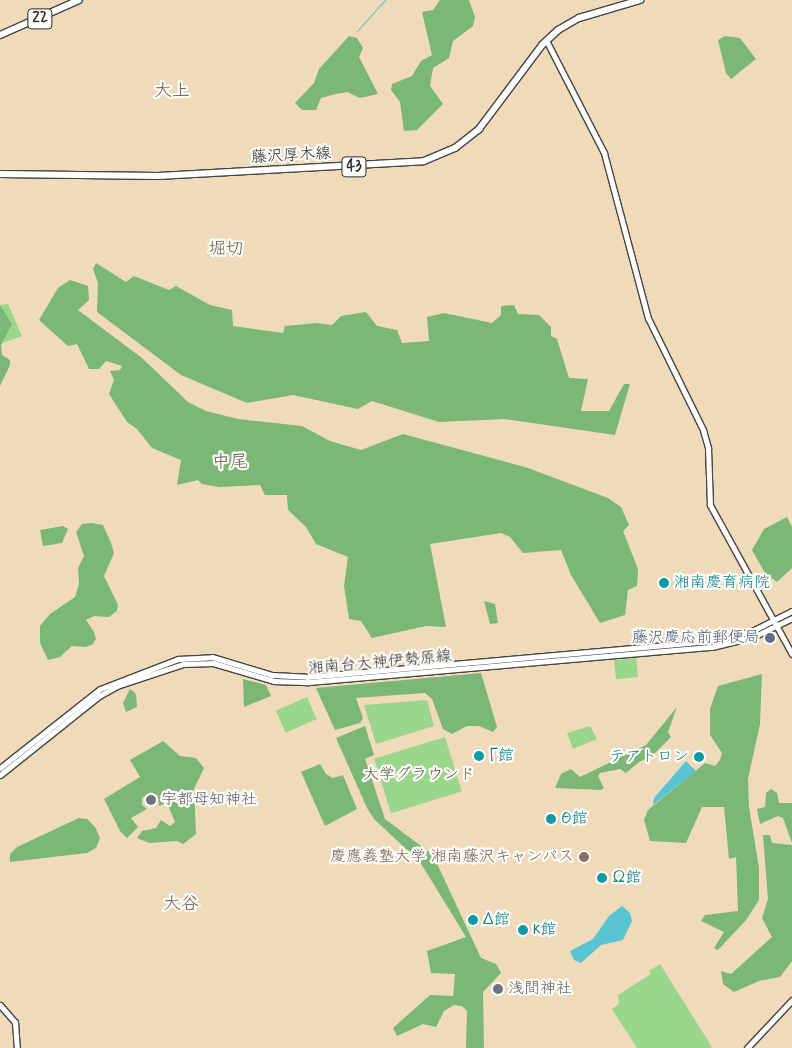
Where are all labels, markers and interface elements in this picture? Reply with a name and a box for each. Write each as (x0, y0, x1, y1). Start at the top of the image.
road number: 22 (26, 6, 54, 32)
district label: 大上 (154, 80, 190, 102)
street label: 藤沢厚木線 (251, 144, 331, 168)
road number: 43 (340, 154, 368, 180)
district label: 堀切 (208, 238, 244, 260)
district label: 中尾 (212, 451, 248, 473)
place label: 湘南慶育病院 (674, 573, 770, 593)
marker: 湘南慶育病院 (658, 577, 670, 589)
place label: 藤沢慶応前郵便局 (632, 628, 760, 648)
marker: 藤沢慶応前郵便局 (764, 632, 776, 644)
street label: 湘南台大神伊勢原線 (307, 647, 453, 679)
place label: Γ館 (489, 746, 514, 766)
place label: テアトロン (609, 747, 689, 767)
marker: Γ館 (473, 750, 485, 762)
marker: テアトロン (693, 751, 705, 763)
park label: 大学グラウンド (363, 765, 475, 785)
place label: 宇都母知神社 (161, 790, 257, 810)
marker: 宇都母知神社 (145, 794, 157, 806)
place label: Θ館 (561, 809, 588, 829)
marker: Θ館 (545, 813, 557, 825)
place label: 慶應義塾大学 湘南藤沢キャンパス (330, 847, 574, 867)
marker: 慶應義塾大学 湘南藤沢キャンパス (578, 851, 590, 863)
place label: Ω館 (612, 868, 641, 888)
marker: Ω館 (596, 872, 608, 884)
district label: 大谷 (163, 893, 199, 915)
place label: Δ館 (483, 910, 510, 930)
marker: Δ館 (467, 914, 479, 926)
place label: κ館 (533, 920, 557, 940)
marker: κ館 (517, 924, 529, 936)
place label: 浅間神社 (508, 979, 572, 999)
marker: 浅間神社 (492, 983, 504, 995)

